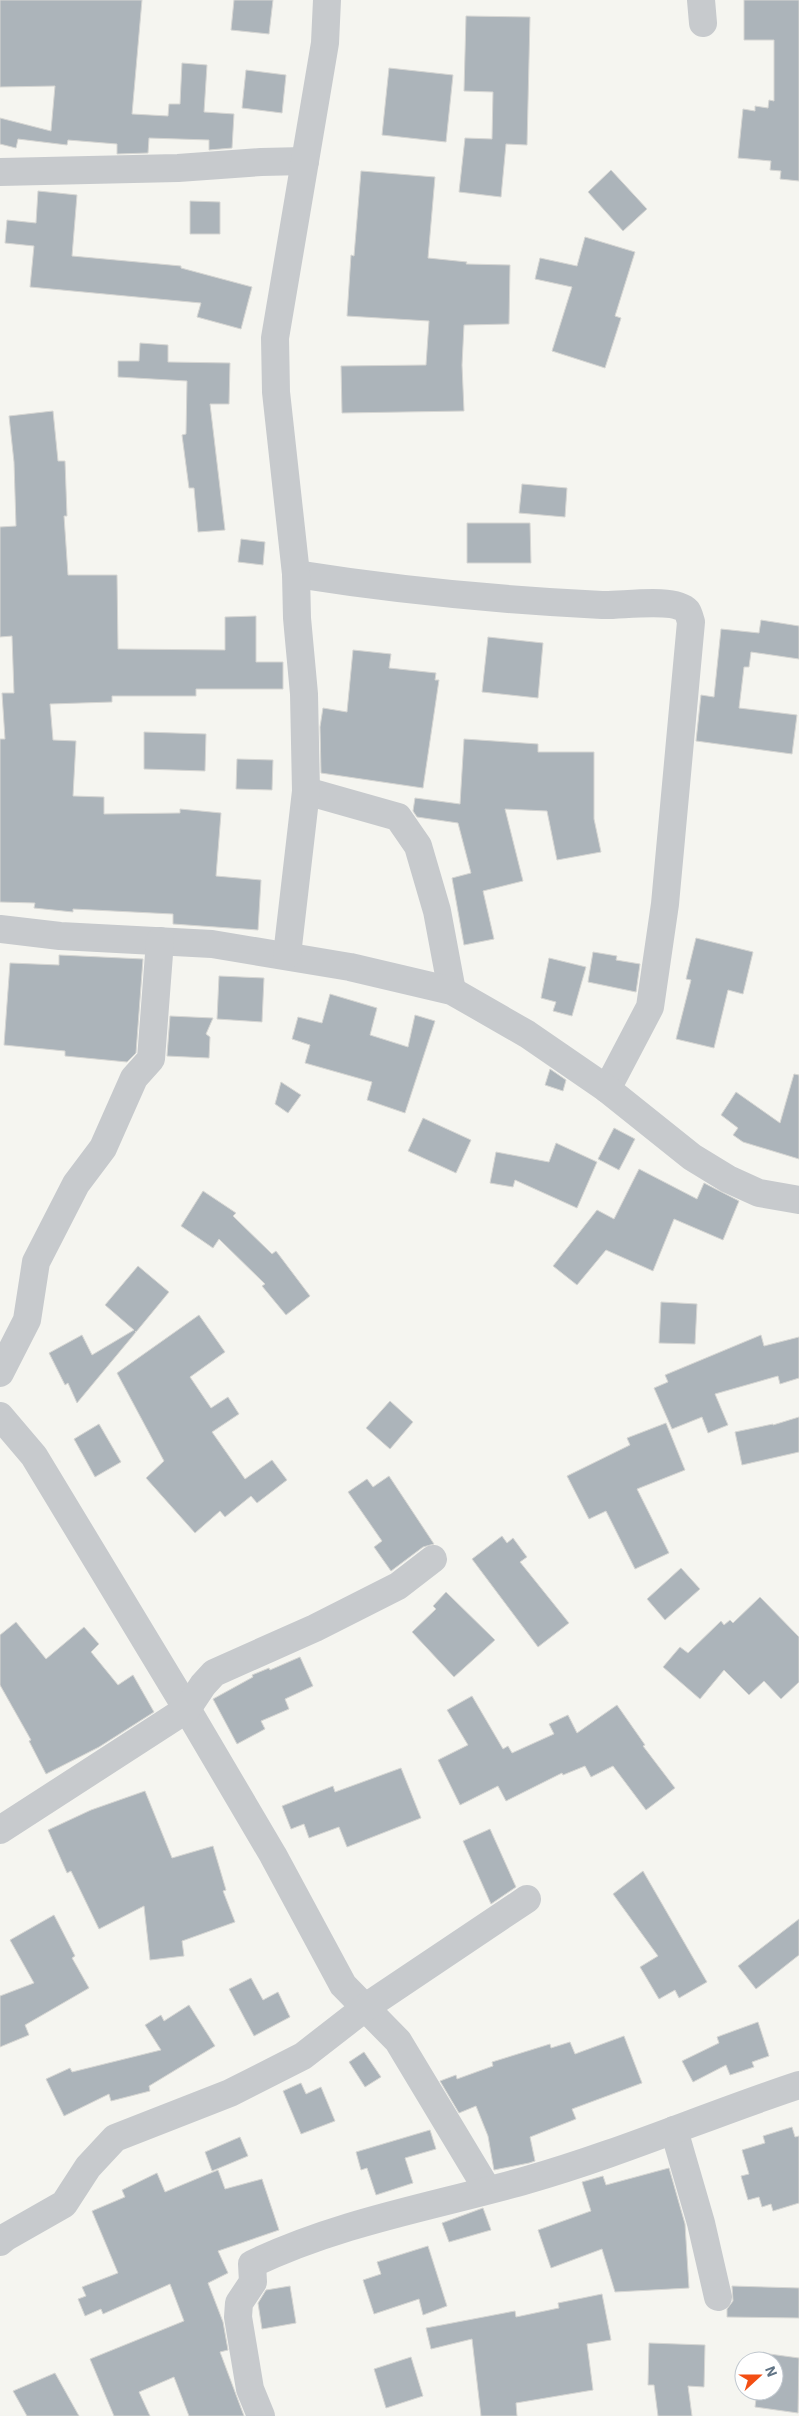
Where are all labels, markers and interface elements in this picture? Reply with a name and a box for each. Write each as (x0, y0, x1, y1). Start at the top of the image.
north arrow (734, 2351, 784, 2401)
text: N (761, 2363, 781, 2379)

